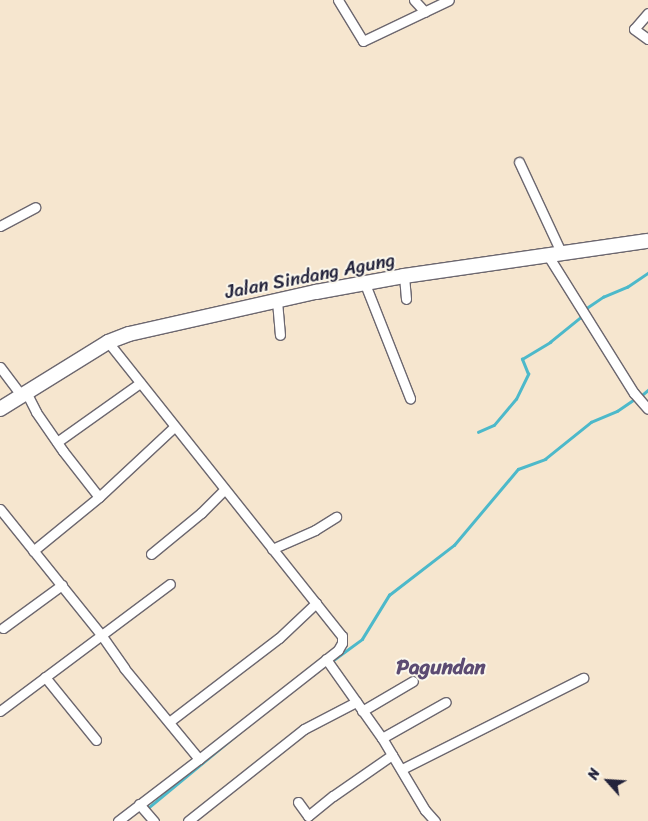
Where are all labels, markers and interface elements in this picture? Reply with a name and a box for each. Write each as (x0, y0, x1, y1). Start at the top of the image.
street label: Jalan Sindang Agung (223, 248, 397, 304)
district label: Pagundan (396, 654, 486, 680)
north arrow (583, 756, 633, 806)
text: N (581, 764, 607, 784)

